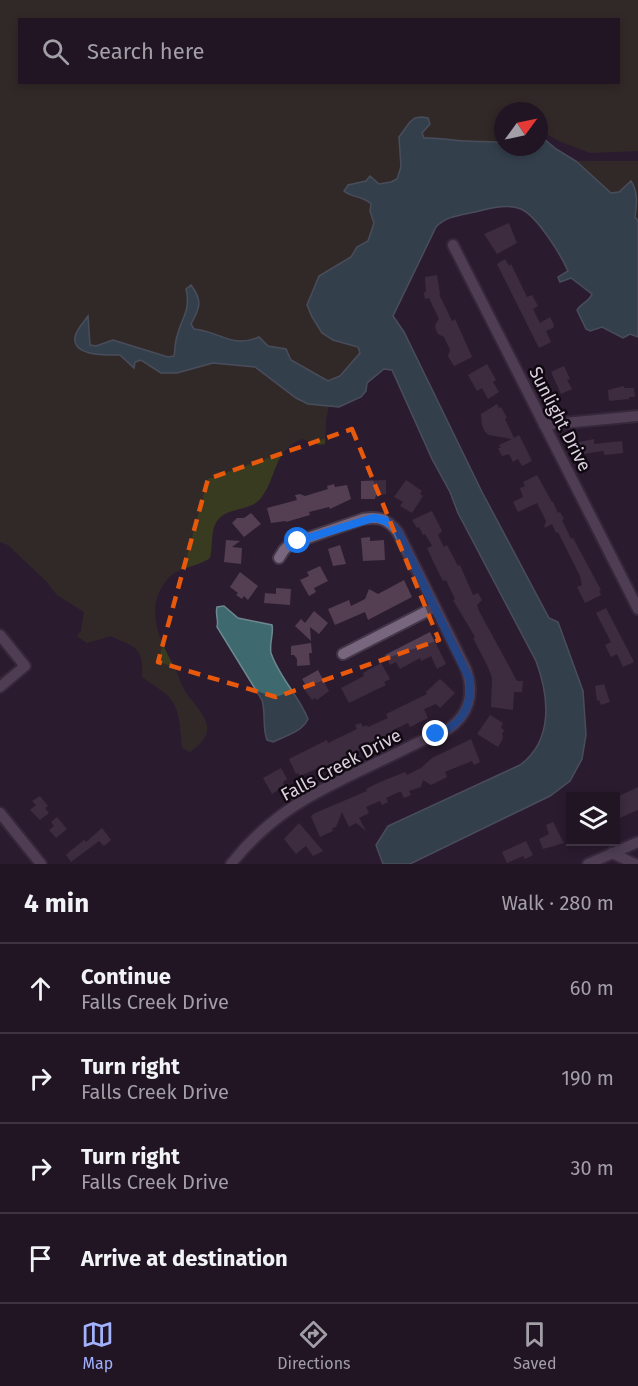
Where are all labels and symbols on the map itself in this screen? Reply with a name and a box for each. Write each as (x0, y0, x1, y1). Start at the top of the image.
north arrow (494, 102, 548, 156)
street label: Sunlight Drive (524, 363, 596, 475)
route start (284, 527, 310, 553)
route end (422, 720, 448, 746)
street label: Falls Creek Drive (277, 724, 405, 806)

